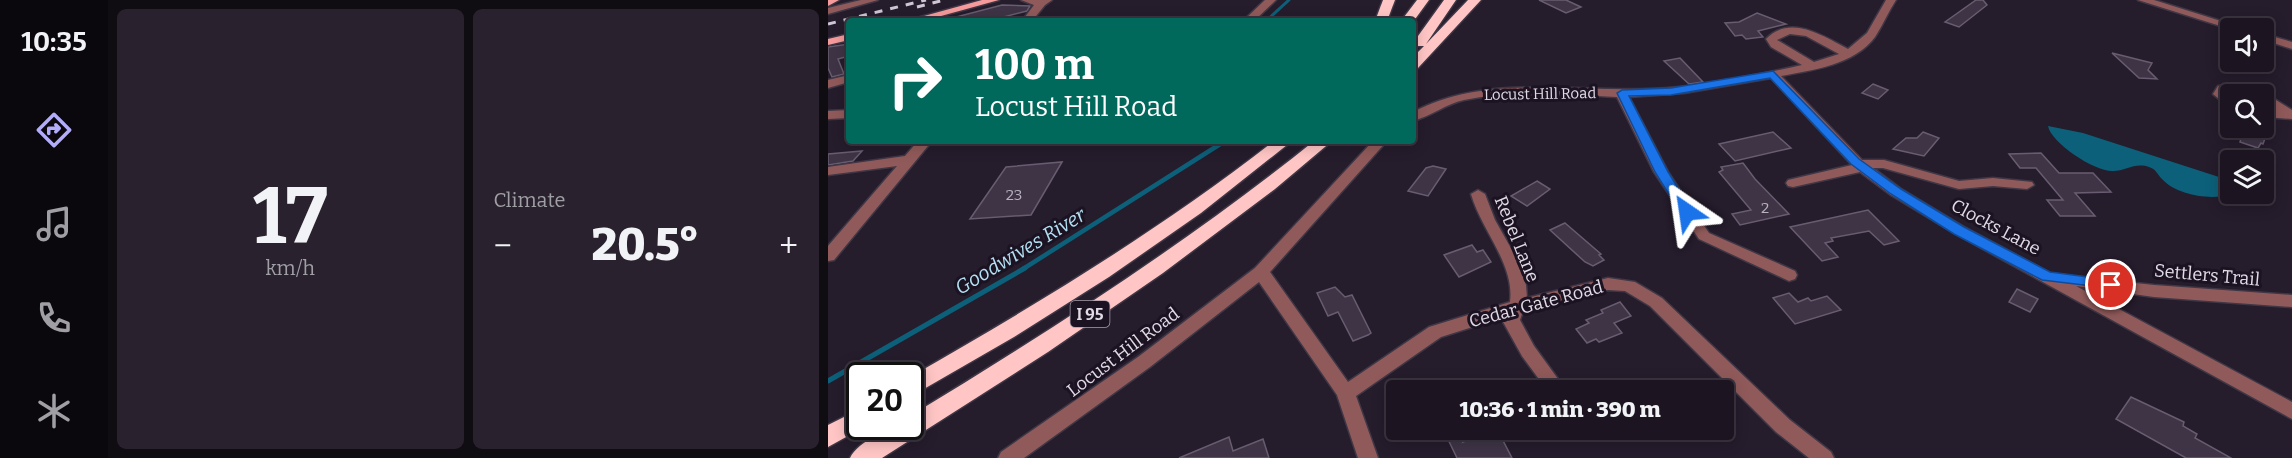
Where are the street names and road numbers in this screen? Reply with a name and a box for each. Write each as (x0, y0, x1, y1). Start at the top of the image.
street label: Locust Hill Road (1484, 84, 1596, 104)
street label: Rebel Lane (1490, 193, 1544, 285)
street label: Clocks Lane (1947, 194, 2045, 260)
street label: Settlers Trail (2153, 259, 2261, 291)
street label: Cedar Gate Road (1467, 275, 1606, 332)
road number: I 95 (1070, 301, 1110, 327)
street label: Locust Hill Road (1063, 302, 1184, 401)

